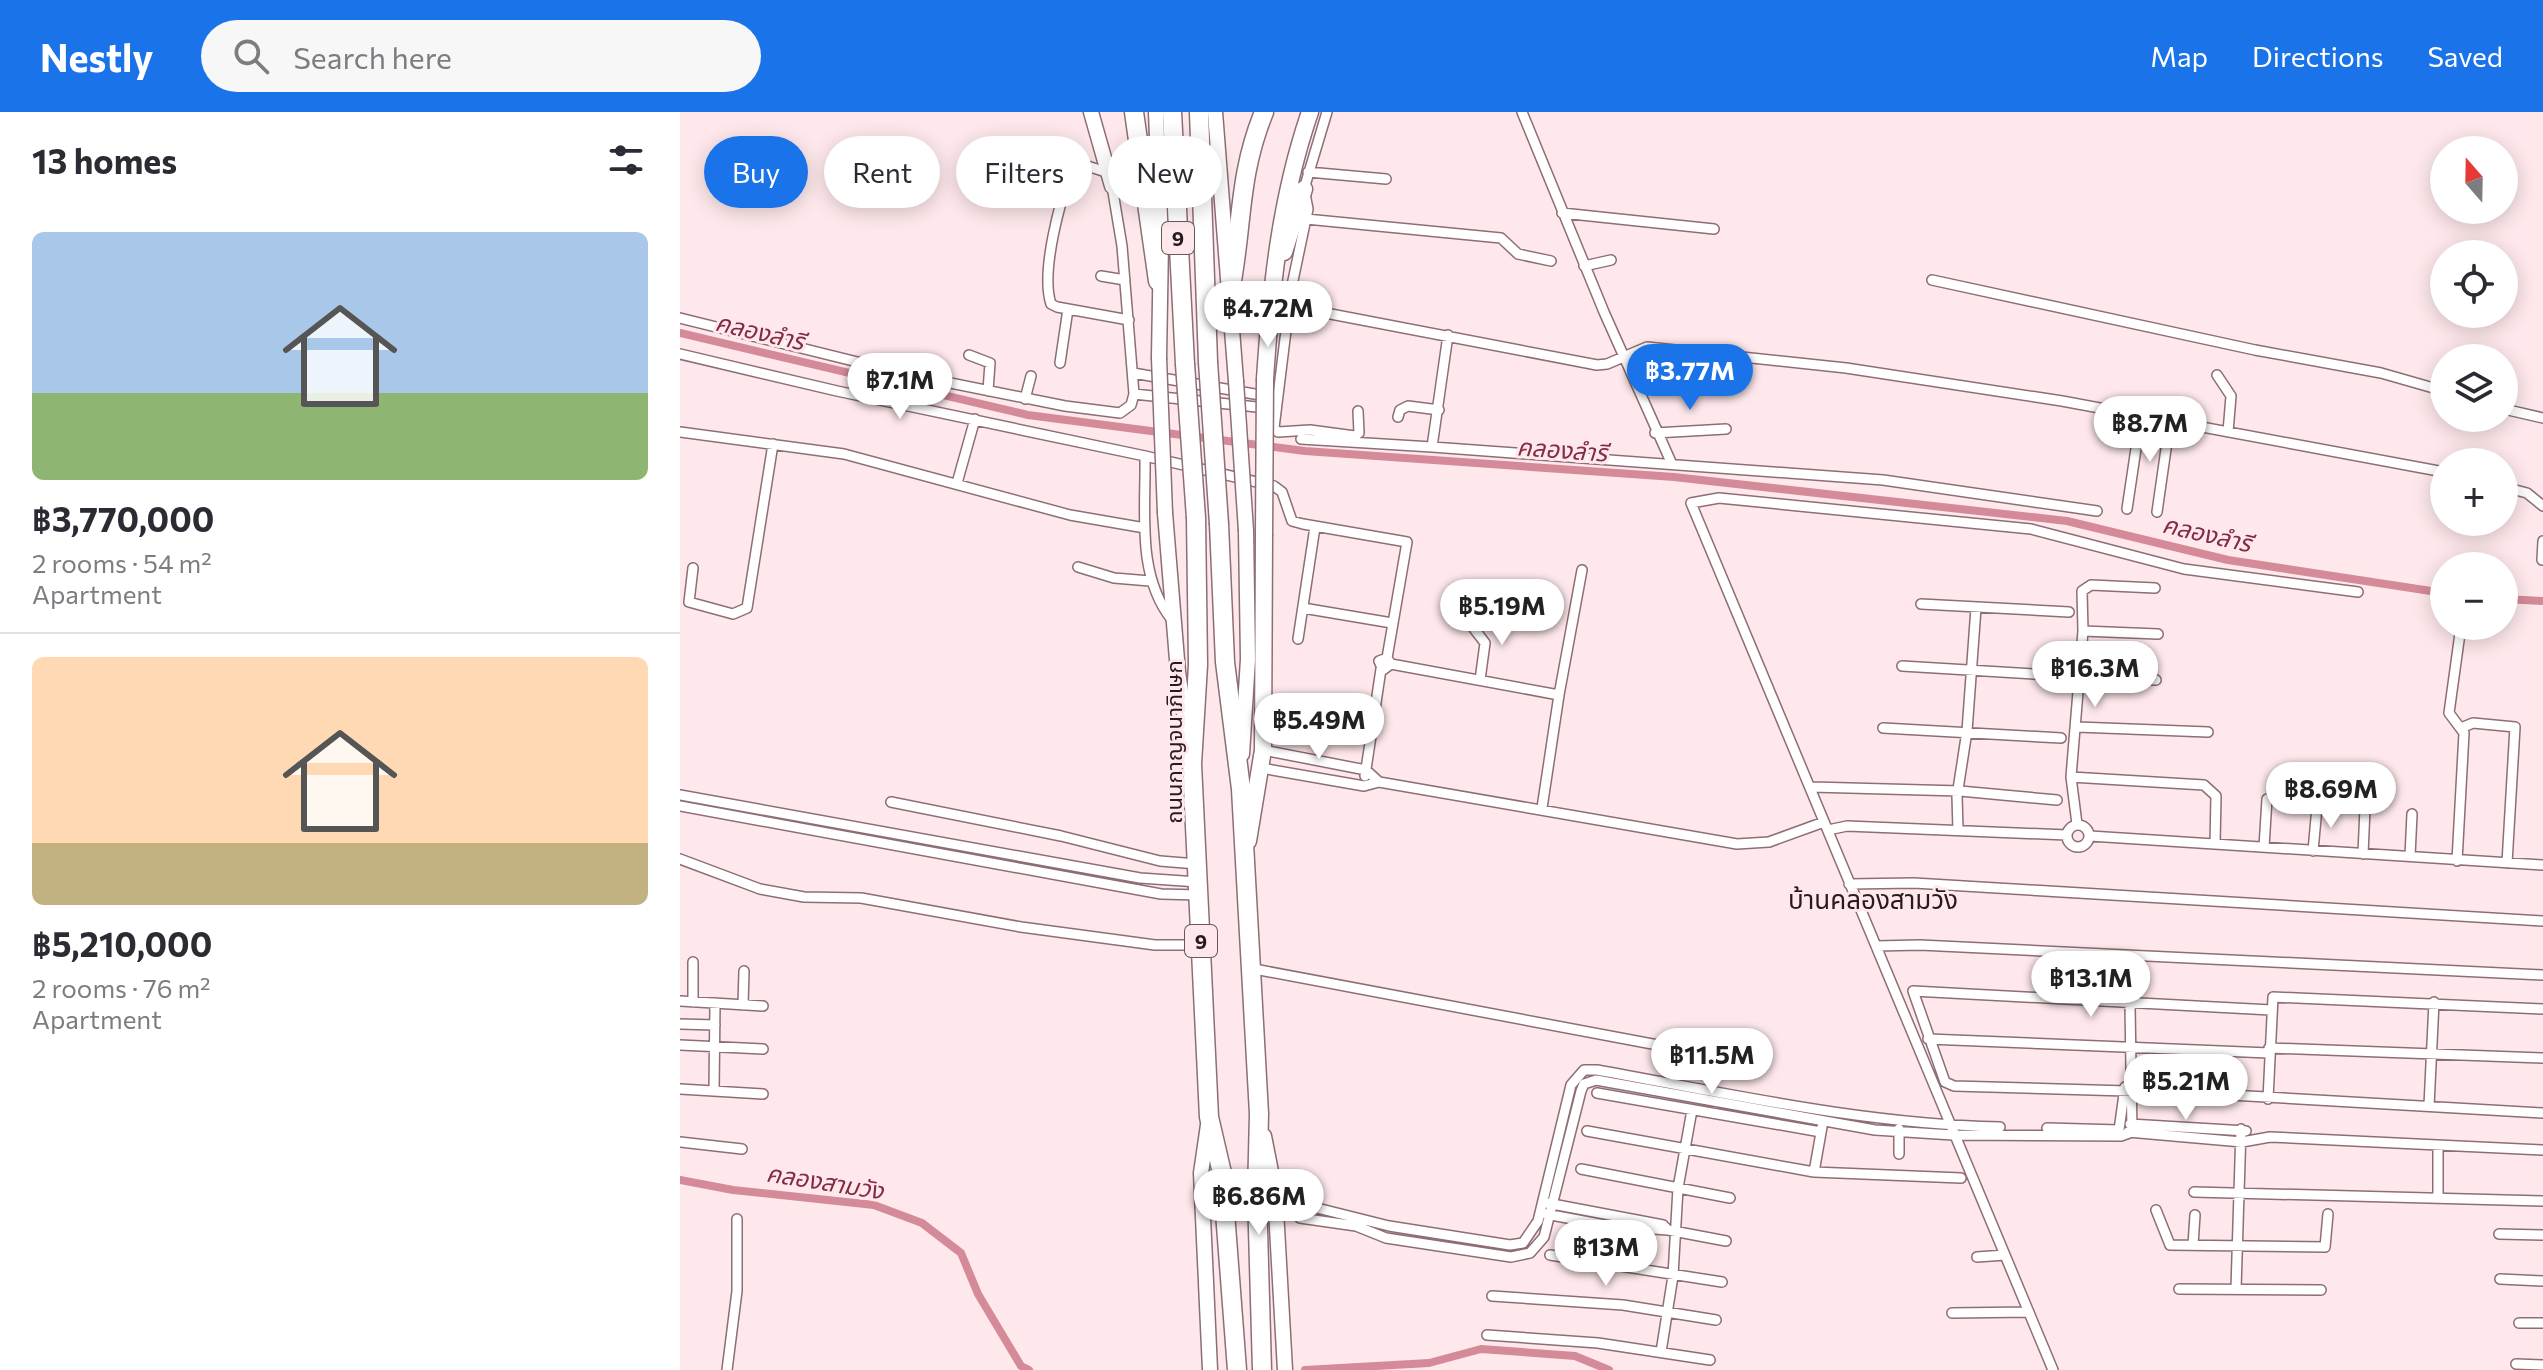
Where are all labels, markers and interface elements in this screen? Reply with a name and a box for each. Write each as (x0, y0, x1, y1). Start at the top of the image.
search box (201, 20, 761, 92)
text: Nestly (40, 33, 153, 80)
icon: search (229, 34, 273, 78)
text: Search here (293, 38, 452, 75)
text: Map (2150, 39, 2208, 73)
text: Directions (2252, 39, 2383, 73)
text: Saved (2427, 39, 2503, 73)
chip: Buy (704, 136, 808, 208)
chip: Rent (824, 136, 940, 208)
chip: Filters (956, 136, 1092, 208)
chip: New (1108, 136, 1222, 208)
north arrow (2430, 136, 2518, 224)
map controls (2430, 136, 2518, 640)
icon: filters (604, 138, 648, 182)
text: 13 homes (32, 139, 177, 181)
road number: 9 (1162, 222, 1194, 254)
button: locate (2430, 240, 2518, 328)
pin: ฿4.72M (1203, 281, 1333, 349)
icon: home (268, 284, 412, 428)
text: ฿4.72M (1222, 291, 1314, 322)
water label: คลองลำรี (713, 307, 811, 356)
pin: ฿3.77M (1625, 344, 1755, 412)
button: layers (2430, 344, 2518, 432)
pin: ฿7.1M (844, 353, 956, 421)
text: ฿3.77M (1645, 354, 1735, 385)
text: ฿7.1M (865, 363, 935, 394)
pin: ฿8.7M (2094, 396, 2206, 464)
text: ฿8.7M (2112, 406, 2188, 437)
water label: คลองลำรี (1516, 431, 1612, 467)
button: + (2430, 448, 2518, 536)
text: ฿3,770,000 (32, 497, 214, 539)
water label: คลองลำรี (2160, 509, 2258, 558)
text: 2 rooms · 54 m² (32, 547, 212, 578)
button: − (2430, 552, 2518, 640)
text: Apartment (32, 578, 162, 609)
pin: ฿5.19M (1437, 579, 1567, 647)
text: ฿5.19M (1458, 589, 1546, 620)
pin: ฿16.3M (2030, 641, 2160, 709)
text: ฿16.3M (2050, 651, 2140, 682)
street label: ถนนกาญจนาภิเษก (1160, 660, 1187, 824)
pin: ฿5.49M (1254, 693, 1384, 761)
text: ฿5.49M (1272, 703, 1366, 734)
icon: home (268, 709, 412, 853)
pin: ฿8.69M (2266, 762, 2396, 830)
text: ฿8.69M (2284, 772, 2378, 803)
district label: บ้านคลองสามวัง (1788, 883, 1958, 914)
text: ฿5,210,000 (32, 922, 212, 964)
road number: 9 (1185, 925, 1217, 957)
pin: ฿13.1M (2026, 951, 2156, 1019)
text: ฿13.1M (2049, 961, 2133, 992)
text: 2 rooms · 76 m² (32, 972, 211, 1003)
text: Apartment (32, 1003, 162, 1034)
pin: ฿11.5M (1647, 1028, 1777, 1096)
text: ฿11.5M (1669, 1038, 1755, 1069)
pin: ฿5.21M (2121, 1054, 2251, 1122)
text: ฿5.21M (2142, 1064, 2230, 1095)
water label: คลองสามวัง (764, 1157, 887, 1205)
pin: ฿6.86M (1194, 1169, 1324, 1237)
text: ฿6.86M (1212, 1179, 1306, 1210)
pin: ฿13M (1559, 1220, 1653, 1288)
text: ฿13M (1572, 1230, 1640, 1261)

